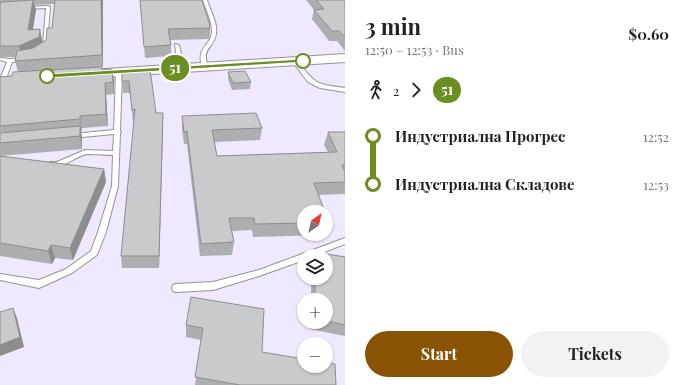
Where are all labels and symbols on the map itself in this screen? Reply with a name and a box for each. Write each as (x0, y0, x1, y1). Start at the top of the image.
unlabelled marker (295, 53, 311, 69)
line badge: 51 (157, 55, 193, 81)
unlabelled marker (39, 68, 55, 84)
north arrow (297, 205, 333, 241)

